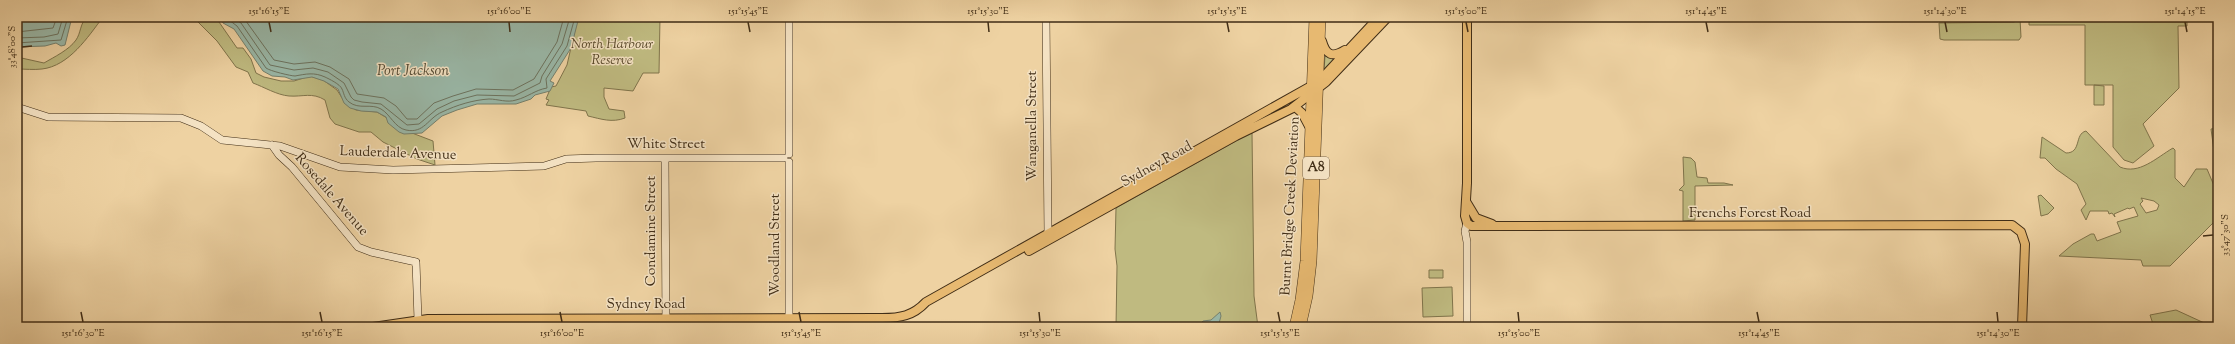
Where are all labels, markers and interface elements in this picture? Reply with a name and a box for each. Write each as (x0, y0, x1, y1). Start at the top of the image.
text: 151°16'15"E (249, 4, 289, 19)
text: 151°16'00"E (487, 4, 531, 19)
text: 151°15'45"E (728, 4, 768, 19)
text: 151°15'30"E (967, 4, 1009, 19)
text: 151°15'15"E (1207, 4, 1247, 19)
text: 151°15'00"E (1445, 4, 1487, 19)
text: 151°14'45"E (1685, 4, 1727, 19)
text: 151°14'30"E (1923, 4, 1967, 19)
text: 151°14'15"E (2165, 4, 2205, 19)
text: 33°48'00"S (5, 26, 20, 68)
park label: North Harbour Reserve (571, 35, 653, 71)
water label: Port Jackson (377, 61, 449, 82)
street label: Wanganella Street (1023, 70, 1043, 181)
street label: Burnt Bridge Creek Deviation (1276, 116, 1306, 296)
street label: White Street (627, 135, 705, 155)
street label: Sydney Road (1118, 137, 1196, 193)
street label: Lauderdale Avenue (339, 142, 457, 166)
street label: Rosedale Avenue (289, 149, 373, 241)
road number: A8 (1303, 157, 1329, 179)
street label: Condamine Street (642, 176, 662, 286)
street label: Woodland Street (766, 193, 786, 296)
street label: Frenchs Forest Road (1689, 204, 1811, 224)
text: 33°47'30"S (2218, 214, 2233, 256)
street label: Sydney Road (607, 295, 686, 315)
text: 151°16'30"E (61, 326, 105, 341)
text: 151°16'15"E (302, 326, 342, 341)
text: 151°16'00"E (540, 326, 584, 341)
text: 151°15'45"E (781, 326, 821, 341)
text: 151°15'30"E (1019, 326, 1061, 341)
text: 151°15'15"E (1260, 326, 1300, 341)
text: 151°15'00"E (1498, 326, 1540, 341)
text: 151°14'45"E (1738, 326, 1780, 341)
text: 151°14'30"E (1976, 326, 2020, 341)

